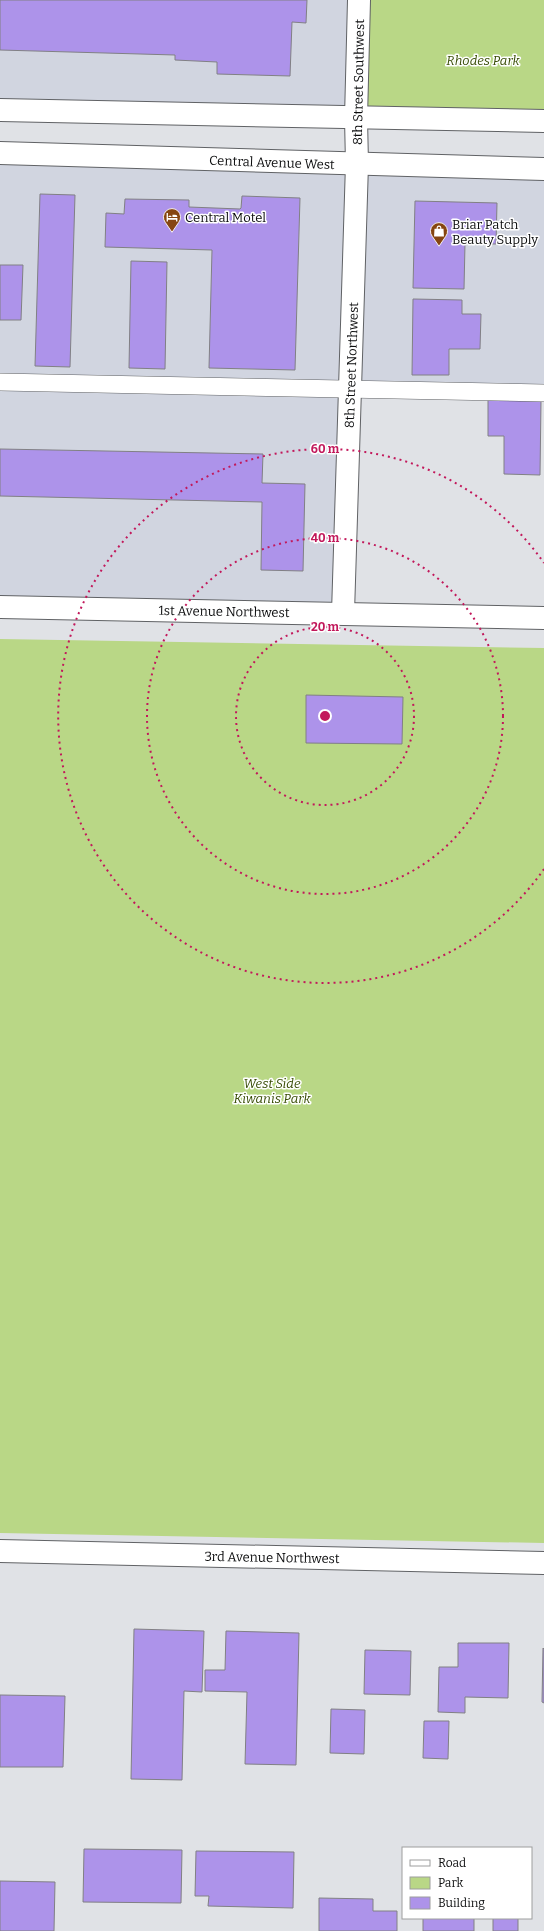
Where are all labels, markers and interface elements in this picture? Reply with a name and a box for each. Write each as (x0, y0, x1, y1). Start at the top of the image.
street label: 8th Street Southwest (350, 19, 367, 145)
park label: Rhodes Park (446, 53, 521, 68)
street label: Central Avenue West (209, 153, 335, 172)
hotel icon: Central Motel (162, 207, 182, 232)
place label: Central Motel (185, 210, 266, 225)
place label: Briar Patch Beauty Supply (452, 217, 538, 247)
shop icon: Briar Patch Beauty Supply (429, 221, 449, 246)
street label: 8th Street Northwest (342, 301, 361, 428)
text: 60 m (311, 442, 340, 456)
text: 40 m (311, 531, 340, 545)
street label: 1st Avenue Northwest (158, 603, 290, 620)
text: 20 m (311, 620, 340, 634)
centre of rings (318, 709, 332, 723)
park label: West Side Kiwanis Park (234, 1076, 311, 1106)
street label: 3rd Avenue Northwest (204, 1549, 340, 1566)
legend (402, 1847, 532, 1919)
text: Road (438, 1856, 466, 1870)
text: Park (438, 1876, 464, 1890)
text: Building (438, 1896, 485, 1910)

